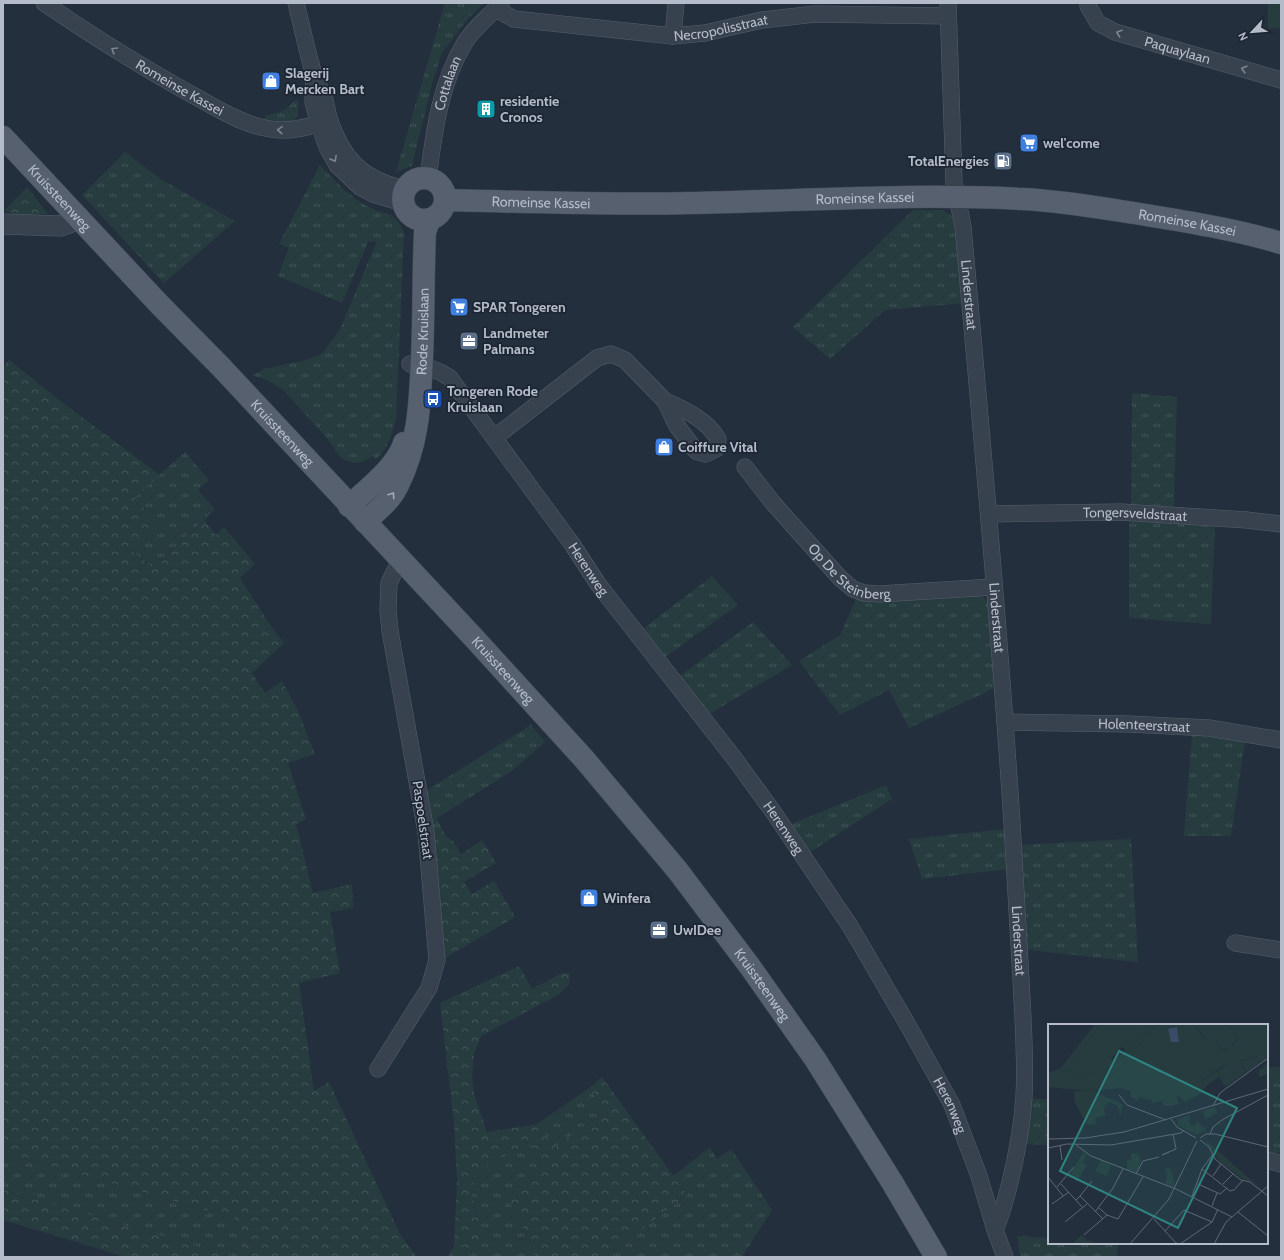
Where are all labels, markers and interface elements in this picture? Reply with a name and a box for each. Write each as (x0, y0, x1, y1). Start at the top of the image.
street label: Necropolisstraat (673, 10, 769, 45)
north arrow (1232, 12, 1272, 52)
one-way arrow (1115, 29, 1122, 38)
text: N (1235, 30, 1251, 43)
street label: Paquaylaan (1142, 32, 1213, 68)
one-way arrow (111, 47, 118, 55)
street label: Cottalaan (430, 53, 465, 112)
street label: Romeinse Kassei (132, 55, 227, 120)
place label: Slagerij Mercken Bart (285, 64, 364, 98)
one-way arrow (1240, 65, 1247, 74)
shop icon: Slagerij Mercken Bart (260, 70, 282, 92)
place label: residentie Cronos (500, 92, 559, 126)
building icon: residentie Cronos (475, 98, 497, 120)
one-way arrow (277, 125, 284, 134)
supermarket icon: wel'come (1018, 132, 1040, 154)
place label: wel'come (1043, 134, 1100, 152)
fuel station icon: TotalEnergies (992, 150, 1014, 172)
place label: TotalEnergies (908, 152, 989, 170)
one-way arrow (330, 155, 337, 162)
street label: Kruissteenweg (24, 160, 96, 236)
street label: Romeinse Kassei (815, 188, 914, 208)
street label: Romeinse Kassei (491, 192, 590, 212)
street label: Romeinse Kassei (1137, 205, 1238, 240)
street label: Linderstraat (957, 259, 981, 331)
street label: Rode Kruislaan (412, 287, 433, 375)
supermarket icon: SPAR Tongeren (448, 296, 470, 318)
place label: SPAR Tongeren (473, 298, 566, 316)
place label: Landmeter Palmans (483, 324, 549, 358)
office icon: Landmeter Palmans (458, 330, 480, 352)
place label: Tongeren Rode Kruislaan (447, 382, 538, 416)
bus stop icon: Tongeren Rode Kruislaan (422, 388, 444, 410)
street label: Kruissteenweg (247, 396, 319, 471)
shop icon: Coiffure Vital (653, 436, 675, 458)
place label: Coiffure Vital (678, 438, 758, 456)
one-way arrow (387, 492, 395, 499)
street label: Tongersveldstraat (1083, 503, 1188, 525)
street label: Herenweg (564, 539, 613, 600)
street label: Op De Steinberg (804, 539, 892, 603)
street label: Linderstraat (985, 582, 1009, 653)
street label: Kruissteenweg (468, 632, 539, 708)
street label: Holenteerstraat (1098, 715, 1191, 736)
street label: Paspoelstraat (409, 780, 437, 861)
street label: Herenweg (759, 797, 809, 858)
shop icon: Winfera (578, 887, 600, 909)
place label: Winfera (603, 889, 651, 907)
street label: Linderstraat (1008, 905, 1030, 977)
office icon: UwIDee (648, 919, 670, 941)
place label: UwIDee (673, 921, 721, 939)
street label: Kruissteenweg (730, 945, 795, 1025)
inset map (1048, 1024, 1268, 1244)
street label: Herenweg (929, 1074, 971, 1137)

